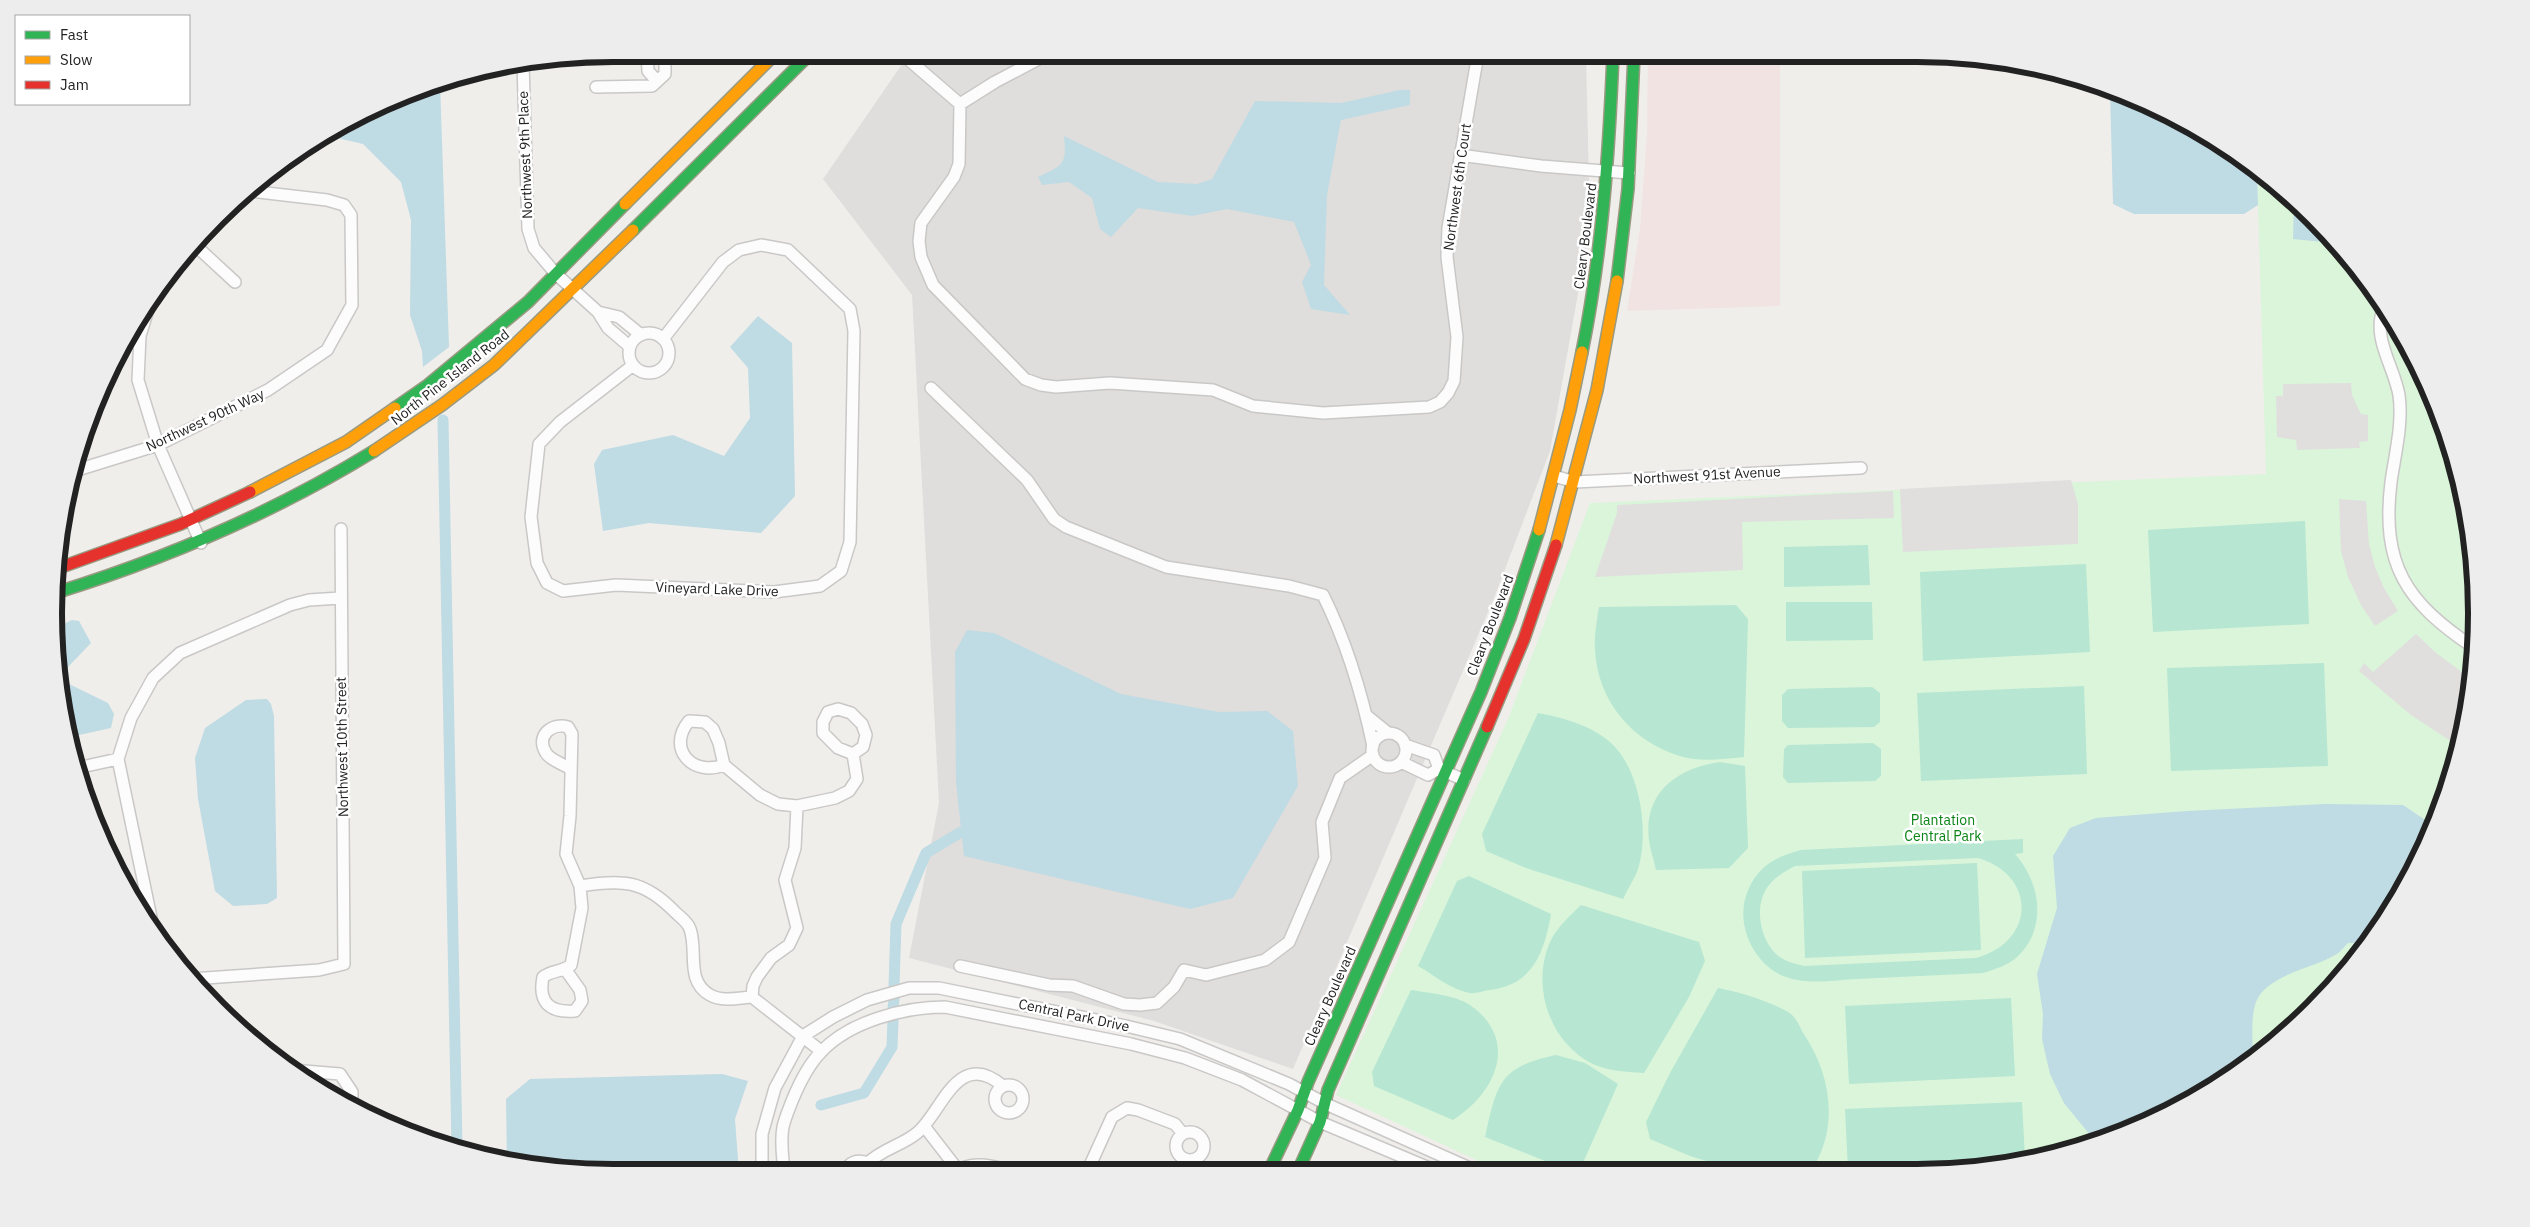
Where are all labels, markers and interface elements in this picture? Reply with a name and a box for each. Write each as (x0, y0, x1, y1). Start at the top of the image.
legend (15, 15, 190, 105)
text: Fast (60, 25, 88, 44)
text: Slow (60, 50, 93, 69)
text: Jam (60, 75, 89, 94)
street label: Northwest 9th Place (514, 90, 536, 219)
street label: Northwest 6th Court (1439, 122, 1475, 252)
street label: Cleary Boulevard (1570, 182, 1600, 290)
street label: North Pine Island Road (387, 325, 513, 429)
street label: Northwest 90th Way (143, 385, 267, 455)
street label: Northwest 91st Avenue (1633, 462, 1781, 488)
street label: Cleary Boulevard (1462, 572, 1518, 678)
street label: Vineyard Lake Drive (655, 578, 779, 600)
street label: Northwest 10th Street (332, 677, 352, 817)
park label: Plantation Central Park (1904, 811, 1982, 845)
street label: Cleary Boulevard (1300, 943, 1360, 1049)
street label: Central Park Drive (1017, 994, 1131, 1036)

